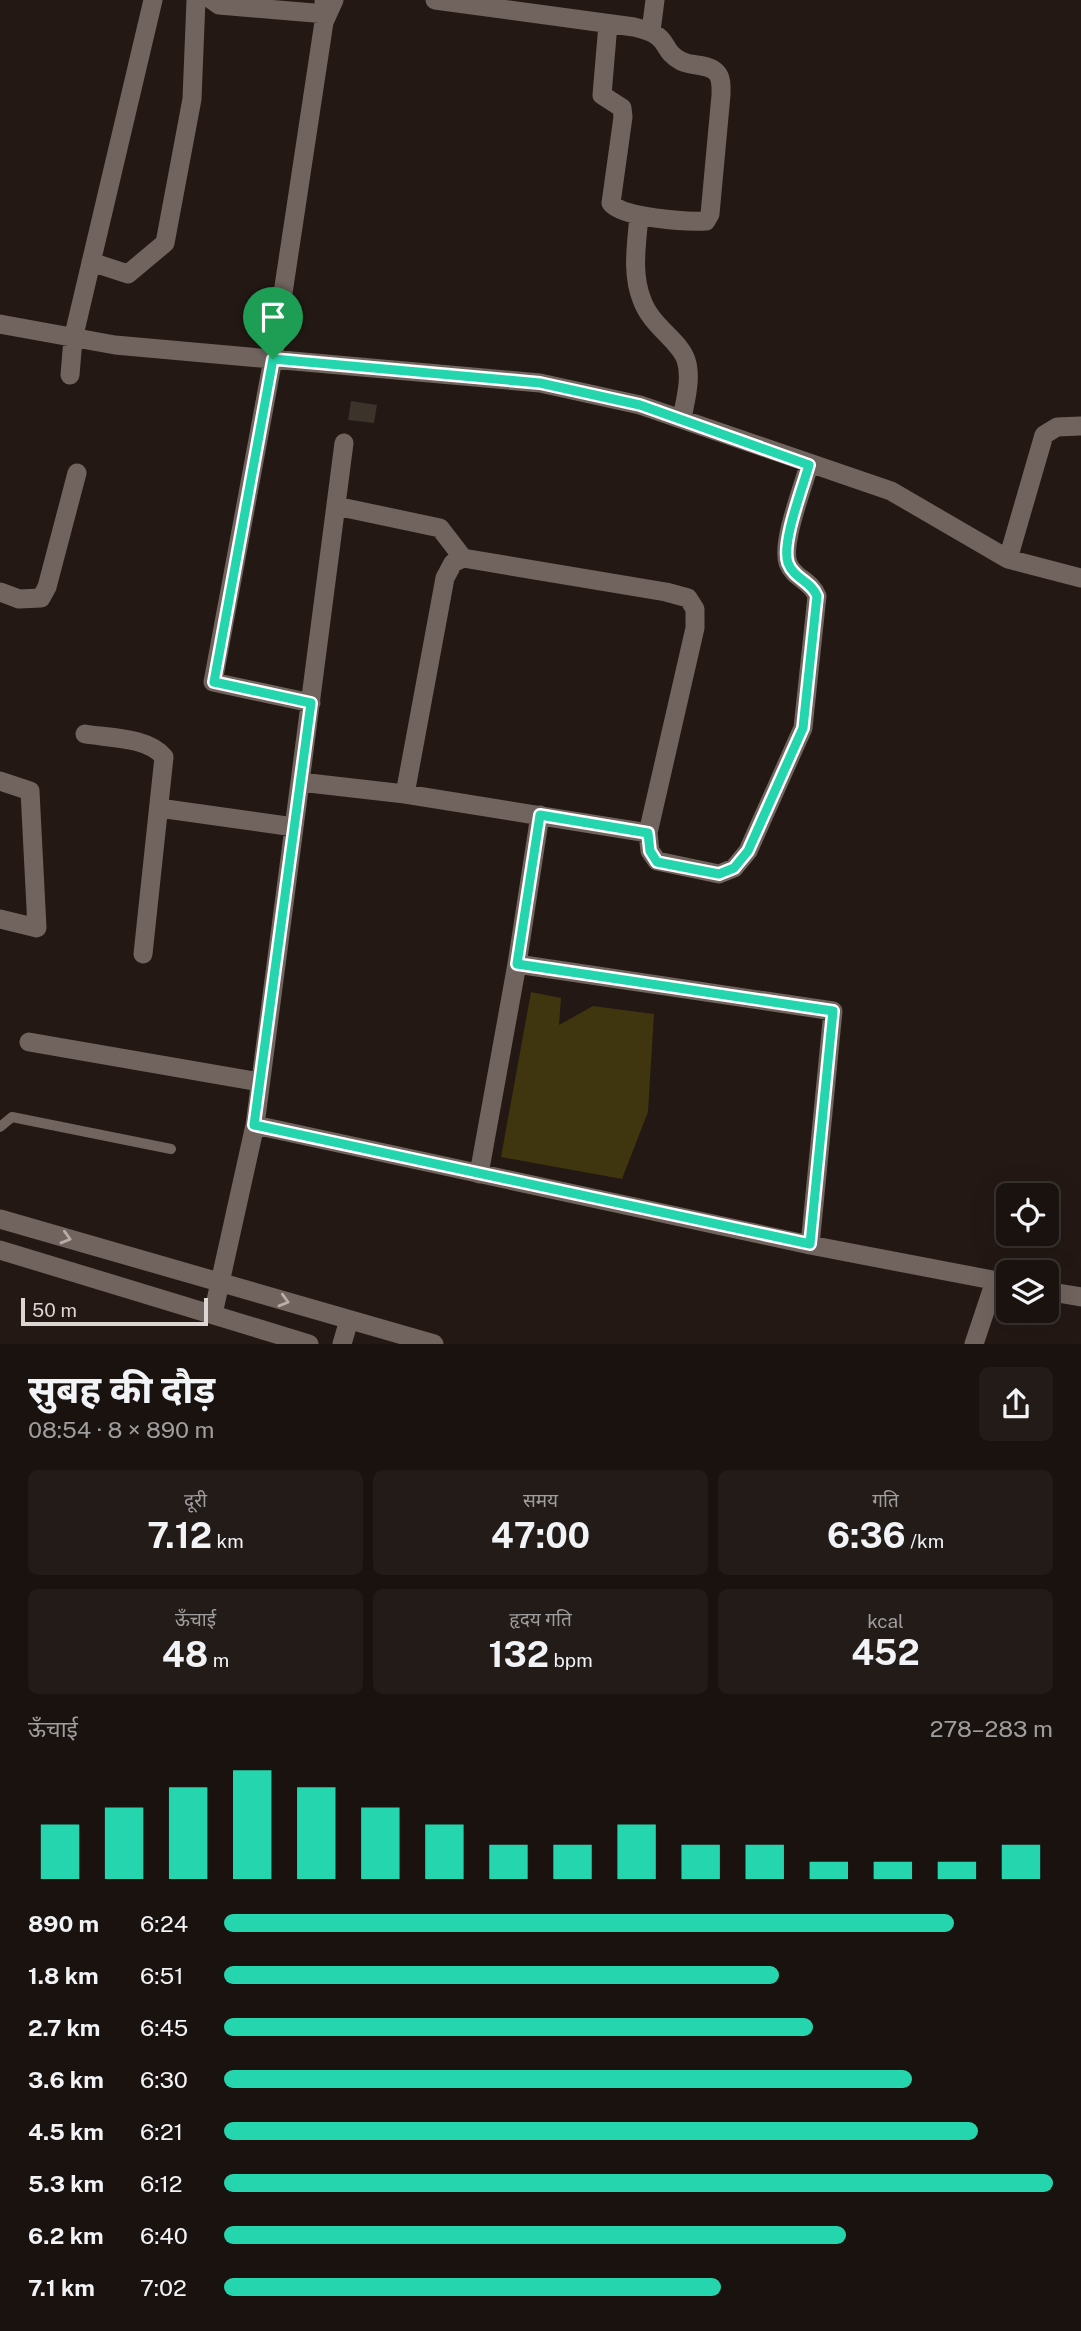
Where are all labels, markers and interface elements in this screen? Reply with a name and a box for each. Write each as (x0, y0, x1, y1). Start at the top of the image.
pin (243, 287, 303, 359)
icon: arrive (254, 298, 292, 336)
map controls (996, 1183, 1059, 1323)
button: locate (996, 1183, 1059, 1246)
one-way arrow (59, 1230, 71, 1245)
button: layers (996, 1260, 1059, 1323)
one-way arrow (278, 1292, 290, 1307)
scale bar (21, 1295, 208, 1327)
text: 50 m (32, 1299, 77, 1321)
text: सुबह की दौड़ (28, 1367, 215, 1412)
button: share (979, 1367, 1053, 1441)
text: 08:54 · 8 × 890 m (28, 1416, 215, 1443)
text: दूरी (184, 1489, 207, 1511)
text: समय (523, 1489, 558, 1511)
text: गति (872, 1489, 899, 1511)
text: 7.12 (147, 1515, 212, 1556)
text: 47:00 (491, 1515, 590, 1556)
text: 6:36 (827, 1515, 906, 1556)
text: km (212, 1530, 244, 1552)
text: /km (906, 1530, 944, 1552)
text: ऊँचाई (175, 1608, 216, 1630)
text: हृदय गति (509, 1608, 572, 1630)
text: kcal (867, 1610, 904, 1632)
text: 452 (851, 1632, 920, 1673)
text: 48 (162, 1634, 208, 1675)
text: 132 (488, 1634, 549, 1675)
text: m (208, 1649, 229, 1671)
text: bpm (549, 1649, 593, 1671)
text: ऊँचाई (28, 1715, 78, 1742)
text: 278–283 m (930, 1715, 1053, 1742)
text: 890 m (28, 1910, 99, 1937)
text: 6:24 (140, 1910, 188, 1937)
text: 1.8 km (28, 1962, 99, 1989)
text: 6:51 (140, 1962, 184, 1989)
text: 2.7 km (28, 2014, 100, 2041)
text: 6:45 (140, 2014, 188, 2041)
text: 3.6 km (28, 2066, 104, 2093)
text: 6:30 (140, 2066, 188, 2093)
text: 4.5 km (28, 2118, 104, 2145)
text: 6:21 (140, 2118, 183, 2145)
text: 5.3 km (28, 2170, 104, 2197)
text: 6:12 (140, 2170, 183, 2197)
text: 6.2 km (28, 2222, 104, 2249)
text: 6:40 (140, 2222, 188, 2249)
text: 7.1 km (28, 2274, 95, 2301)
text: 7:02 (140, 2274, 187, 2301)

